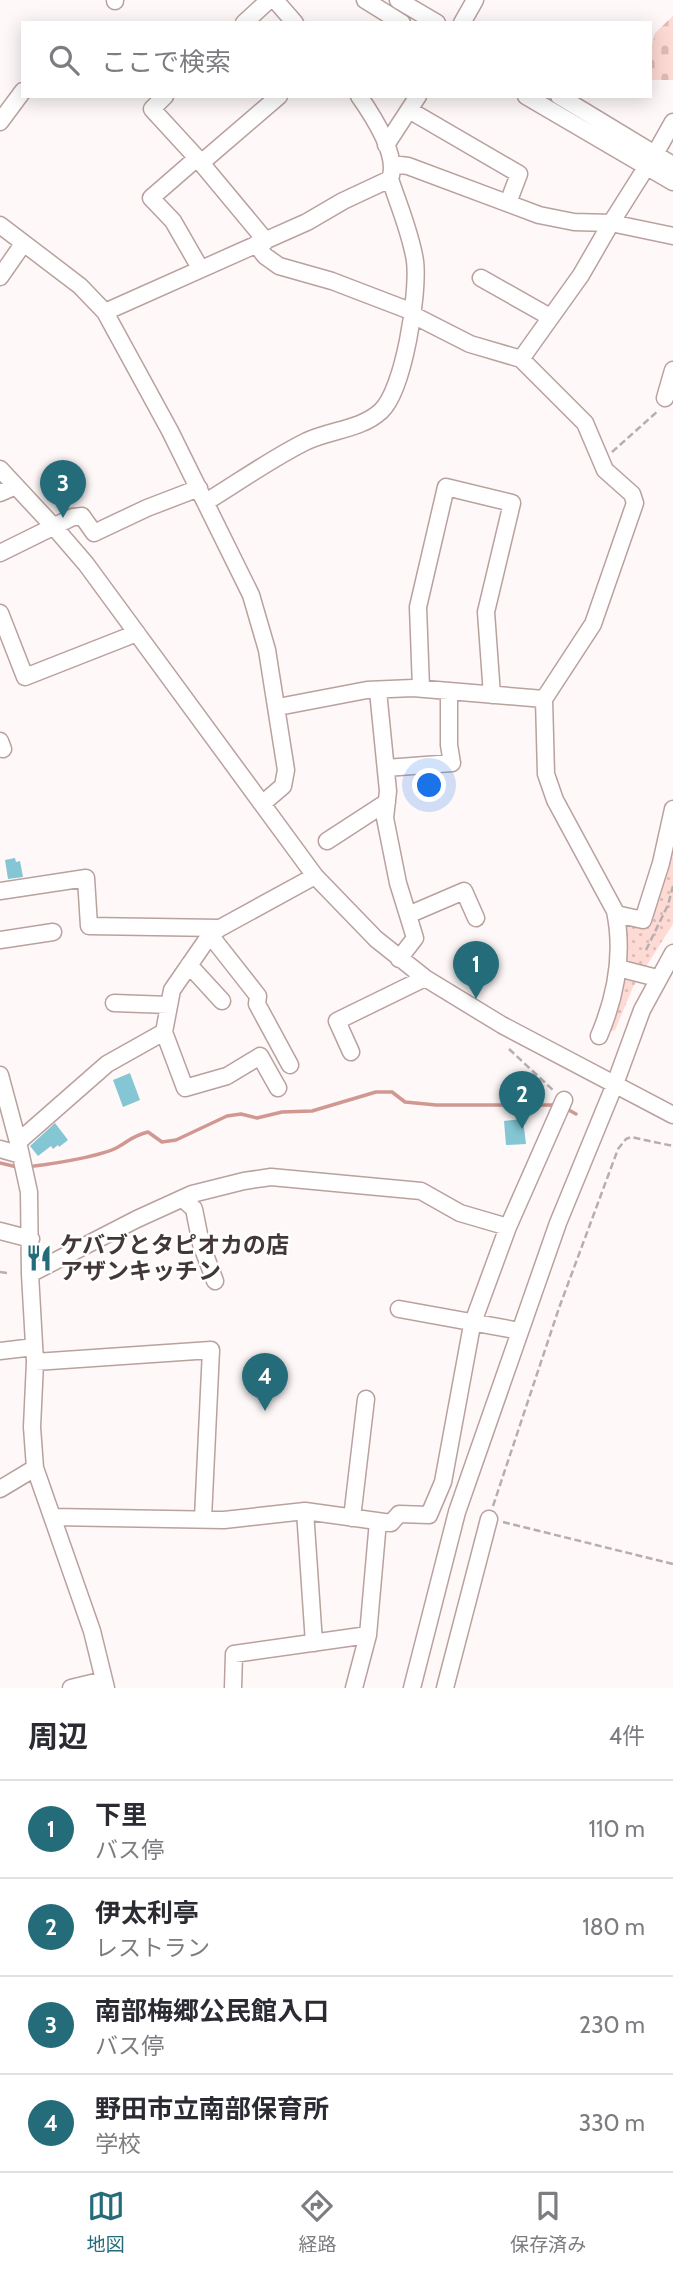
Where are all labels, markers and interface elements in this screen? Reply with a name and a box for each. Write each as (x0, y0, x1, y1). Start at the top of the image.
search box (21, 21, 652, 98)
icon: search (45, 41, 83, 79)
text: ここで検索 (101, 46, 231, 78)
pin: 3 (40, 460, 86, 518)
your location (412, 768, 446, 802)
pin: 1 (453, 941, 499, 999)
pin: 2 (499, 1071, 545, 1129)
place label: ケバブとタピオカの店 アザンキッチン (60, 1231, 289, 1285)
restaurant icon: ケバブとタピオカの店 アザンキッチン (24, 1243, 54, 1273)
pin: 4 (242, 1353, 288, 1411)
text: 周辺 (28, 1718, 88, 1755)
text: 4件 (609, 1722, 645, 1750)
text: 下里 (95, 1799, 147, 1831)
text: 1 (47, 1815, 55, 1843)
text: 110 m (589, 1815, 645, 1843)
text: バス停 (95, 1836, 164, 1864)
text: 伊太利亭 (95, 1897, 199, 1929)
text: 2 (45, 1913, 57, 1941)
text: 180 m (582, 1913, 645, 1941)
text: レストラン (95, 1934, 210, 1962)
text: 南部梅郷公民館入口 (95, 1995, 329, 2027)
text: 3 (45, 2011, 57, 2039)
text: 230 m (579, 2011, 645, 2039)
text: バス停 (95, 2032, 164, 2060)
text: 野田市立南部保育所 (95, 2093, 329, 2125)
text: 4 (44, 2109, 58, 2137)
text: 330 m (579, 2109, 645, 2137)
text: 学校 (95, 2130, 141, 2158)
tab: 地図 (87, 2187, 125, 2256)
tab: 経路 (298, 2187, 336, 2256)
tab: 保存済み (510, 2187, 586, 2256)

